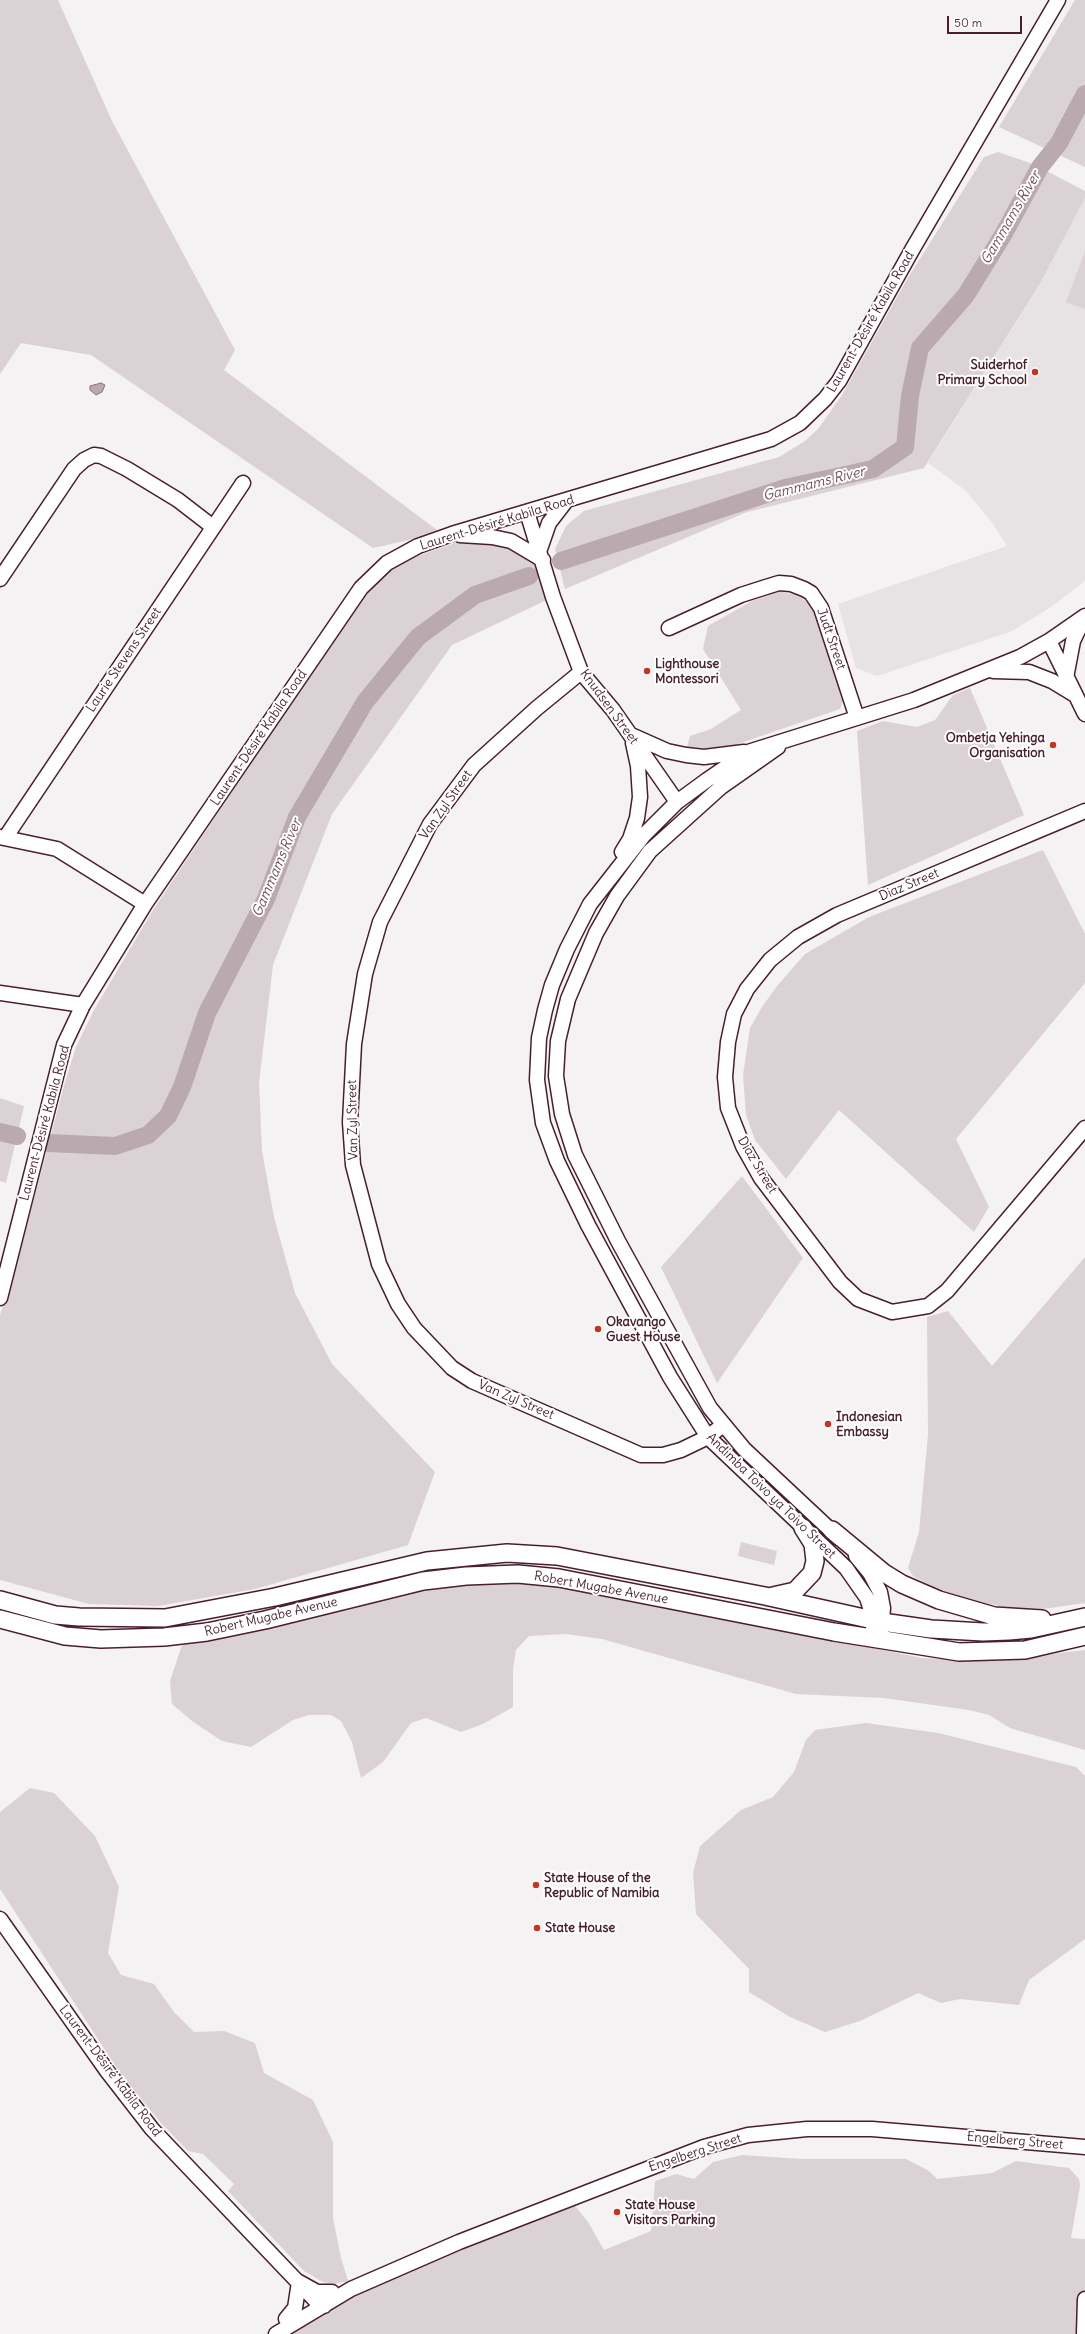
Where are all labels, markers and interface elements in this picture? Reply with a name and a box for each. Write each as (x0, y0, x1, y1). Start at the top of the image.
scale bar (949, 8, 1024, 34)
text: 50 m (954, 15, 982, 30)
water label: Gammams River (978, 168, 1044, 268)
street label: Laurent-Désiré Kabila Road (824, 249, 918, 395)
place label: Suiderhof Primary School (937, 357, 1027, 388)
marker: Suiderhof Primary School (1030, 367, 1040, 377)
water label: Gammams River (761, 463, 867, 505)
street label: Laurent-Désiré Kabila Road (418, 492, 576, 554)
street label: Laurie Stevens Street (83, 605, 165, 715)
street label: Judt Street (813, 606, 849, 672)
place label: Lighthouse Montessori (655, 656, 719, 687)
street label: Knudsen Street (577, 666, 641, 748)
marker: Lighthouse Montessori (642, 666, 652, 676)
street label: Laurent-Désiré Kabila Road (208, 667, 310, 809)
place label: Ombetja Yehinga Organisation (946, 730, 1045, 761)
marker: Ombetja Yehinga Organisation (1048, 740, 1058, 750)
street label: Van Zyl Street (416, 767, 476, 843)
water label: Gammams River (249, 817, 305, 919)
street label: Diaz Street (877, 865, 941, 905)
street label: Laurent-Désiré Kabila Road (17, 1044, 73, 1202)
street label: Van Zyl Street (344, 1079, 362, 1161)
street label: Diaz Street (734, 1134, 780, 1196)
place label: Okavango Guest House (606, 1314, 680, 1345)
marker: Okavango Guest House (593, 1324, 603, 1334)
street label: Van Zyl Street (476, 1377, 556, 1423)
place label: Indonesian Embassy (836, 1409, 902, 1440)
marker: Indonesian Embassy (823, 1419, 833, 1429)
street label: Andimba Toivo ya Toivo Street (703, 1430, 839, 1562)
street label: Robert Mugabe Avenue (533, 1569, 669, 1607)
street label: Robert Mugabe Avenue (203, 1594, 339, 1640)
place label: State House of the Republic of Namibia (544, 1870, 659, 1901)
marker: State House of the Republic of Namibia (531, 1880, 541, 1890)
place label: State House (545, 1920, 615, 1936)
marker: State House (532, 1923, 542, 1933)
street label: Laurent-Désiré Kabila Road (56, 2002, 164, 2140)
street label: Engelberg Street (966, 2129, 1064, 2153)
street label: Engelberg Street (647, 2131, 743, 2175)
place label: State House Visitors Parking (625, 2197, 715, 2228)
marker: State House Visitors Parking (612, 2207, 622, 2217)

